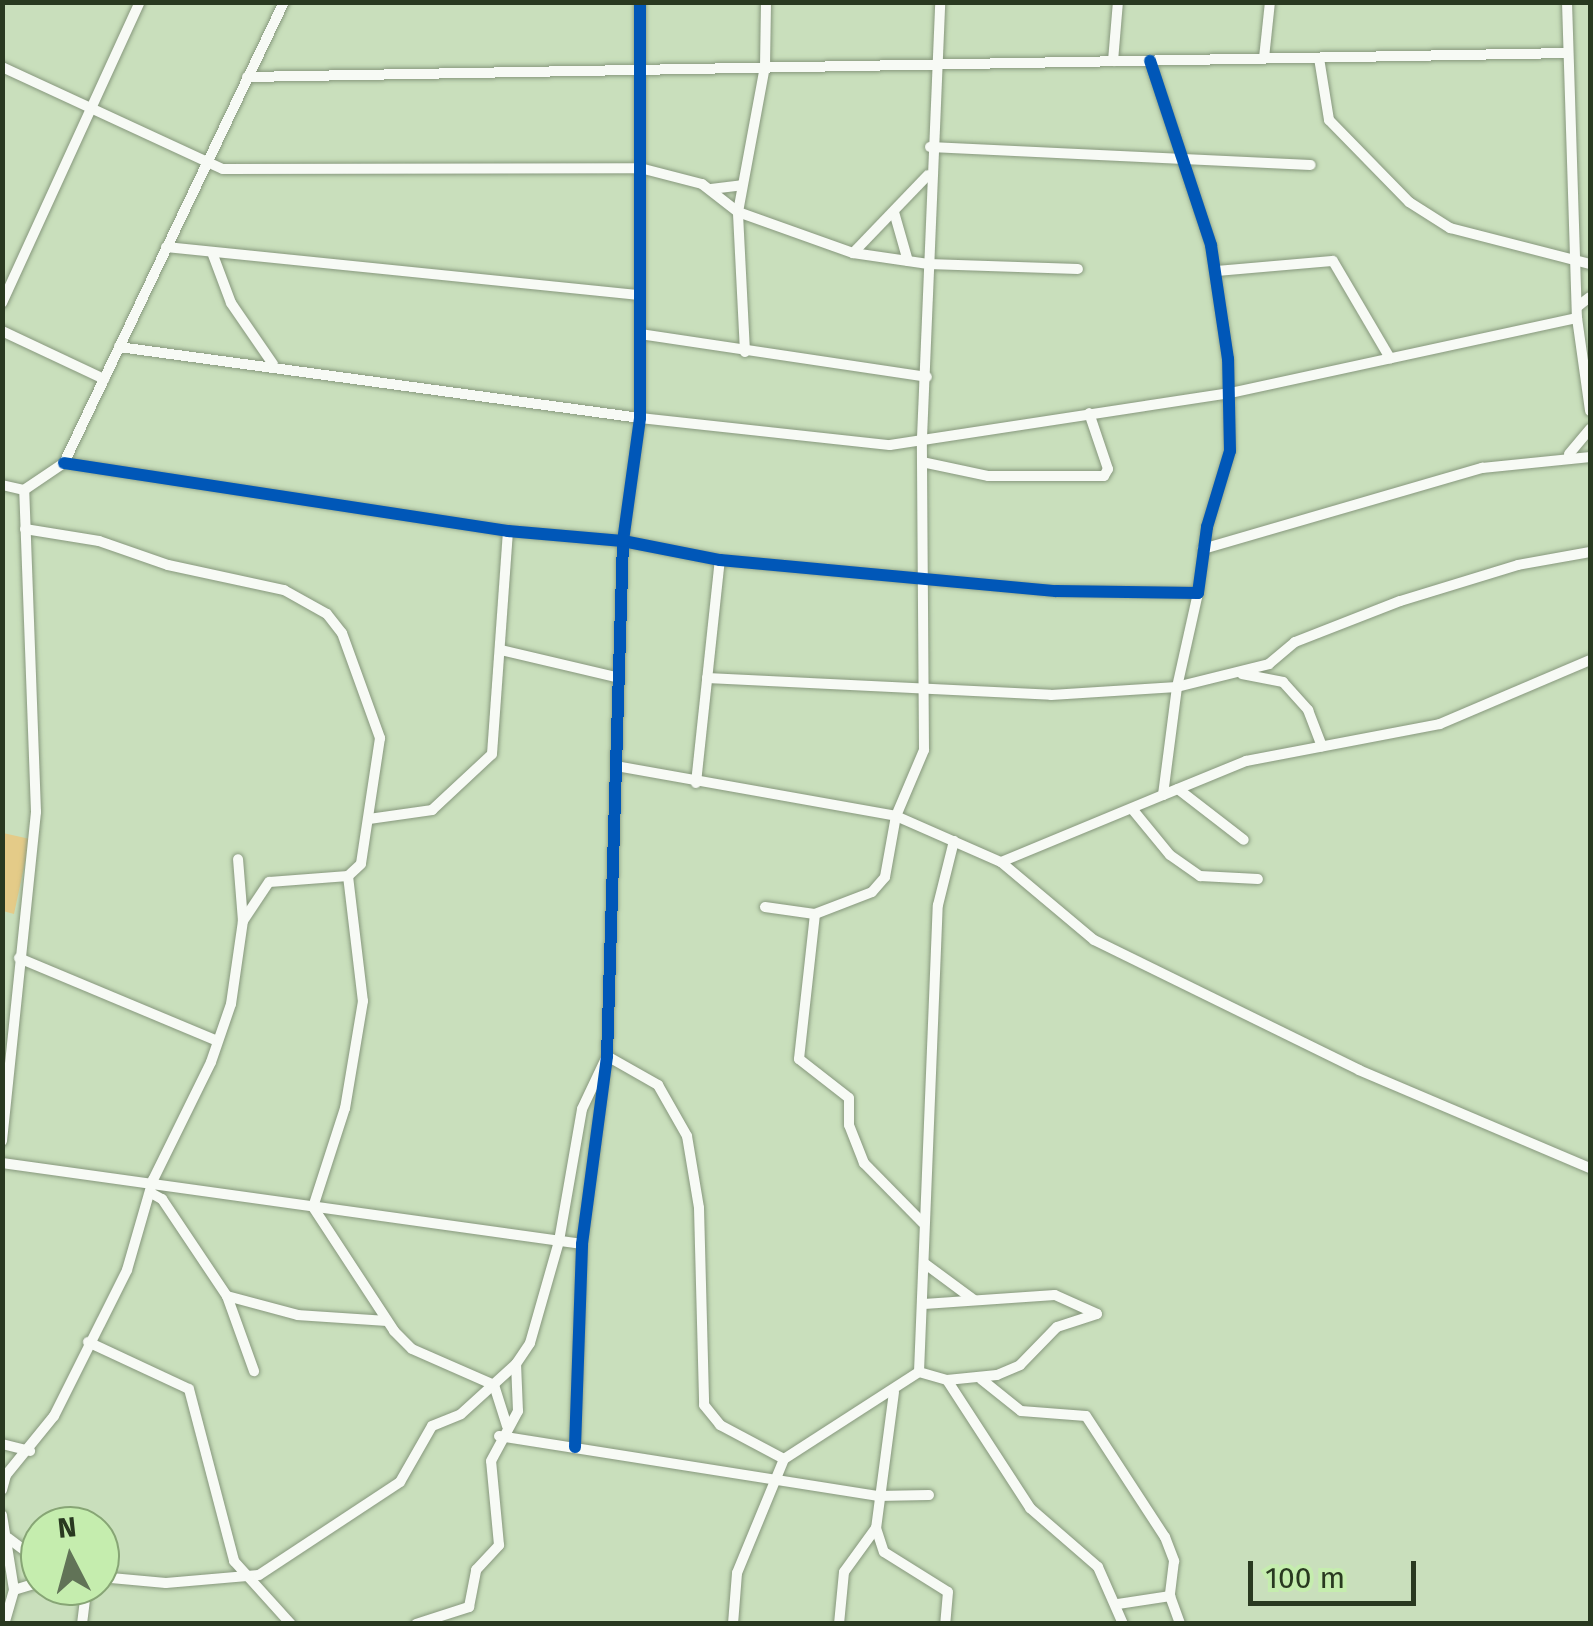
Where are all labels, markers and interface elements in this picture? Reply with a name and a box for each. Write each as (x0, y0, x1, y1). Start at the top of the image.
north arrow (20, 1506, 120, 1606)
text: N (56, 1510, 78, 1545)
scale bar (1253, 1541, 1420, 1603)
text: 100 m (1265, 1560, 1345, 1596)

